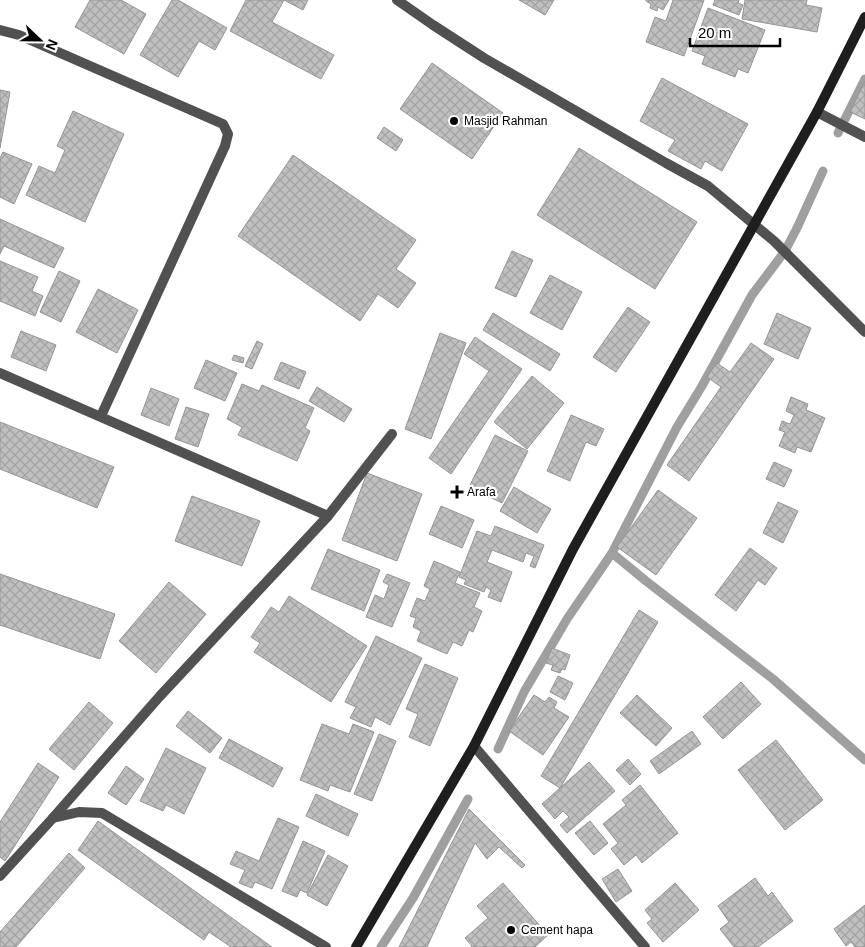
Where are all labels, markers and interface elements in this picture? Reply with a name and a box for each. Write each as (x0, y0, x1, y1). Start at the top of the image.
north arrow (15, 15, 65, 65)
scale bar (690, 15, 780, 47)
text: 20 m (698, 24, 731, 41)
text: N (43, 37, 61, 53)
place label: Masjid Rahman (464, 114, 547, 128)
marker: Masjid Rahman (448, 115, 460, 127)
place label: Arafa (467, 485, 496, 499)
marker: Arafa (451, 486, 463, 498)
place label: Cement hapa (521, 923, 593, 937)
marker: Cement hapa (505, 924, 517, 936)

